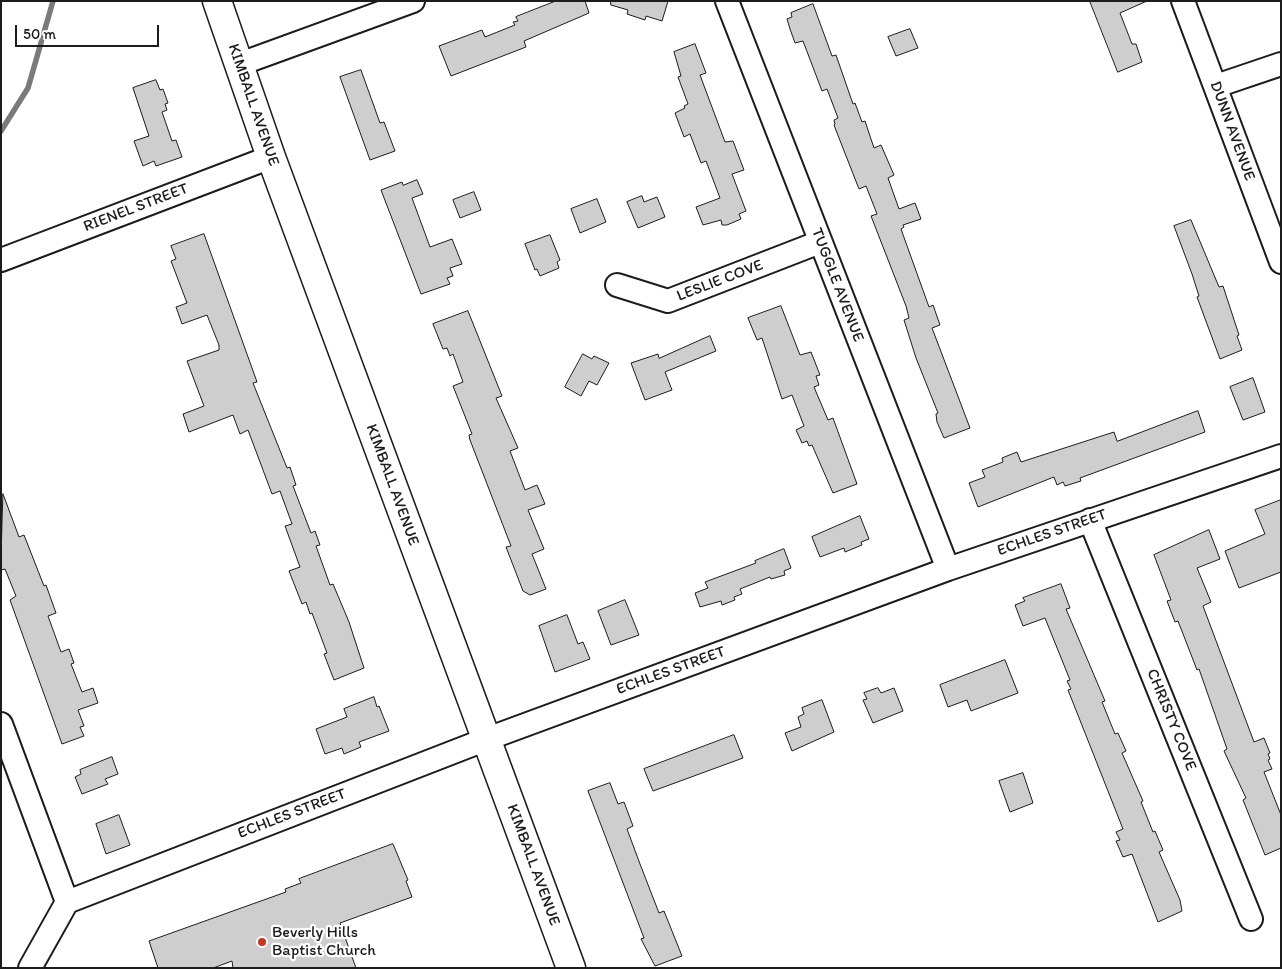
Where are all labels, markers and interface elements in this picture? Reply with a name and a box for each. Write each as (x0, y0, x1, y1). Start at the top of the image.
scale bar (18, 15, 161, 47)
text: 50 m (23, 25, 56, 43)
street label: KIMBALL AVENUE (223, 41, 283, 169)
street label: DUNN AVENUE (1205, 79, 1259, 183)
street label: RIENEL STREET (81, 179, 191, 237)
street label: TUGGLE AVENUE (806, 225, 868, 345)
street label: LESLIE COVE (674, 256, 766, 306)
street label: KIMBALL AVENUE (361, 422, 423, 548)
street label: ECHLES STREET (995, 505, 1109, 561)
street label: ECHLES STREET (614, 642, 728, 700)
street label: CHRISTY COVE (1142, 666, 1200, 774)
street label: ECHLES STREET (235, 785, 349, 843)
street label: KIMBALL AVENUE (502, 802, 564, 928)
place label: Beverly Hills Baptist Church (272, 923, 376, 961)
marker: Beverly Hills Baptist Church (256, 936, 268, 948)

